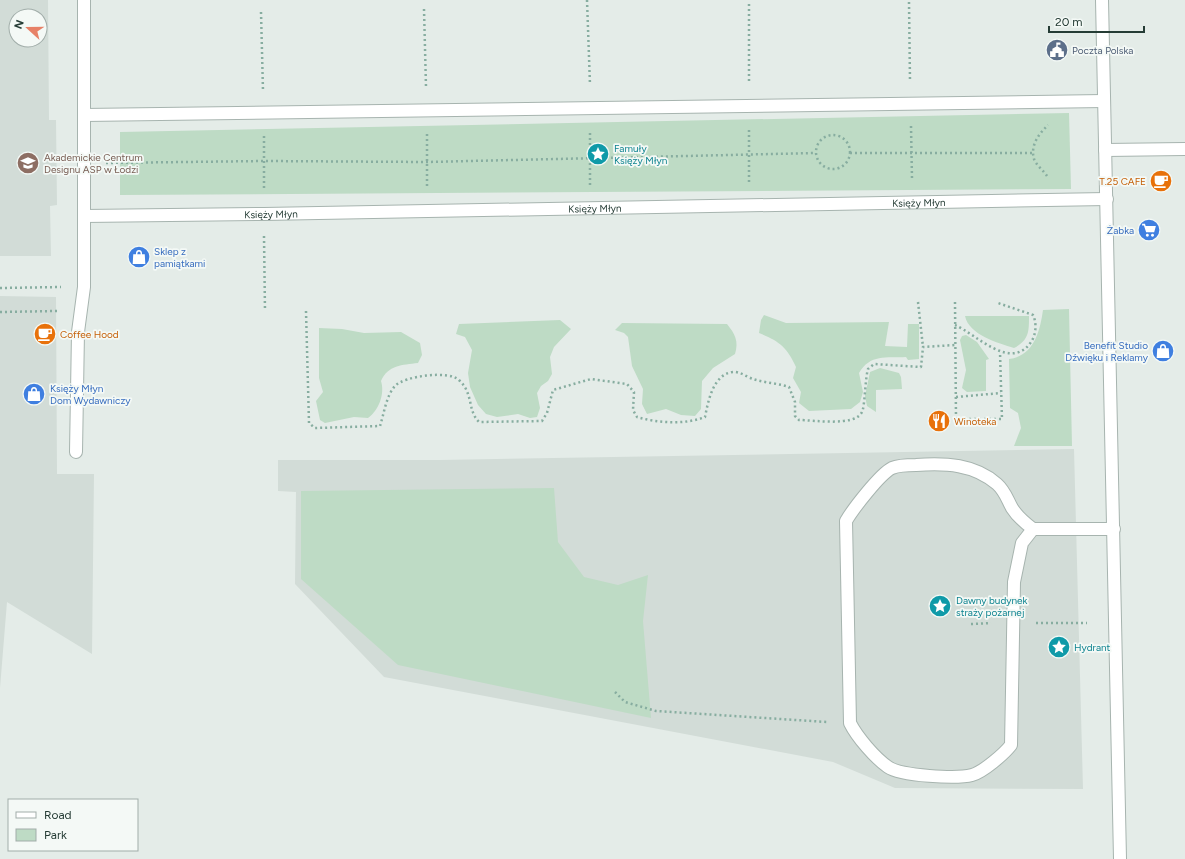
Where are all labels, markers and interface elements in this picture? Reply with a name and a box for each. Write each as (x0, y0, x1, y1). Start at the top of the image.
north arrow (8, 8, 48, 48)
scale bar (1049, 8, 1144, 34)
text: 20 m (1055, 15, 1083, 29)
text: N (12, 18, 27, 31)
public building icon: Poczta Polska (1044, 37, 1070, 63)
place label: Poczta Polska (1072, 44, 1133, 57)
place icon: Famuły Księży Młyn (585, 141, 611, 167)
place label: Famuły Księży Młyn (614, 142, 668, 167)
school or university icon: Akademickie Centrum Designu ASP w Łodzi (15, 150, 41, 176)
place label: Akademickie Centrum Designu ASP w Łodzi (44, 151, 143, 176)
cafe icon: T.25 CAFE (1148, 168, 1174, 194)
place label: T.25 CAFE (1099, 175, 1146, 188)
street label: Księży Młyn (892, 196, 946, 210)
street label: Księży Młyn (568, 202, 622, 216)
street label: Księży Młyn (244, 207, 298, 221)
supermarket icon: Żabka (1136, 217, 1162, 243)
place label: Żabka (1107, 224, 1134, 237)
shop icon: Sklep z pamiątkami (126, 244, 152, 270)
place label: Sklep z pamiątkami (154, 245, 205, 270)
cafe icon: Coffee Hood (32, 321, 58, 347)
place label: Coffee Hood (60, 328, 119, 341)
shop icon: Benefit Studio Dźwięku i Reklamy (1150, 338, 1176, 364)
place label: Benefit Studio Dźwięku i Reklamy (1065, 339, 1149, 364)
shop icon: Księży Młyn Dom Wydawniczy (21, 381, 47, 407)
place label: Księży Młyn Dom Wydawniczy (50, 382, 131, 407)
restaurant icon: Winoteka (926, 408, 952, 434)
place label: Winoteka (954, 415, 996, 428)
place icon: Dawny budynek straży pożarnej (927, 593, 953, 619)
place label: Dawny budynek straży pożarnej (956, 594, 1028, 619)
place icon: Hydrant (1046, 634, 1072, 660)
place label: Hydrant (1074, 641, 1111, 654)
legend (8, 799, 138, 851)
text: Road (44, 808, 72, 822)
text: Park (44, 828, 67, 842)

